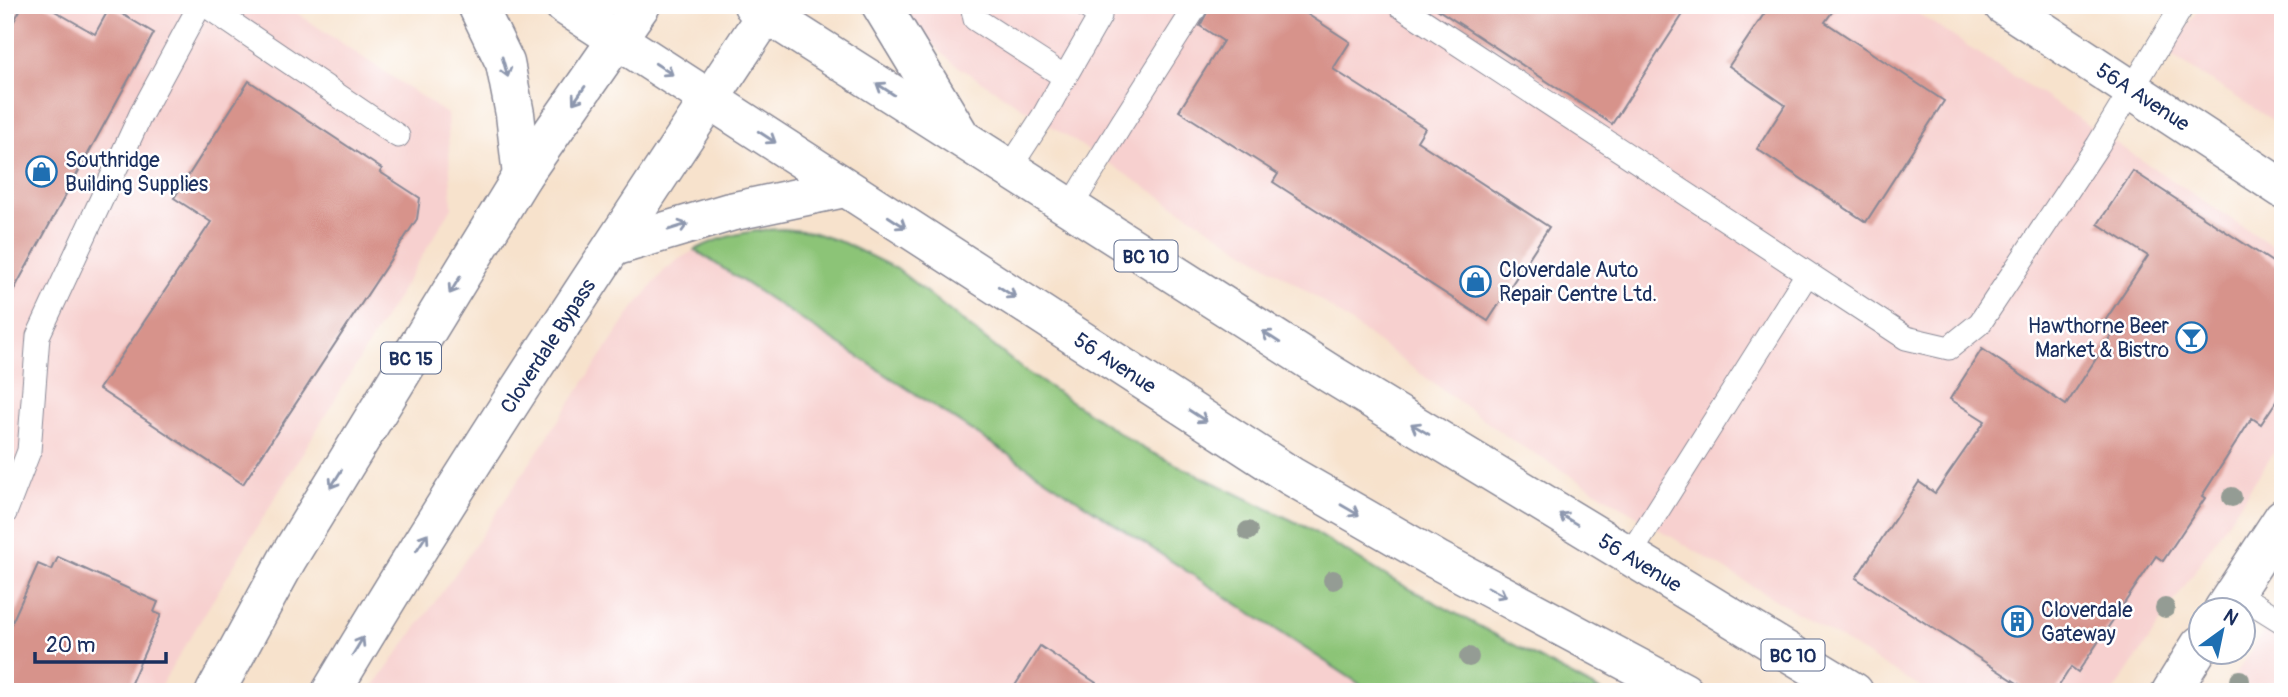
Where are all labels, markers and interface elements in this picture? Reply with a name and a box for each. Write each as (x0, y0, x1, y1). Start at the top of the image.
one-way arrow (499, 56, 512, 78)
street label: 56A Avenue (2091, 57, 2195, 138)
one-way arrow (654, 62, 673, 76)
one-way arrow (875, 82, 895, 96)
one-way arrow (572, 85, 586, 104)
one-way arrow (757, 129, 776, 144)
place label: Southridge Building Supplies (65, 147, 209, 198)
shop icon: Southridge Building Supplies (25, 155, 59, 189)
one-way arrow (887, 214, 906, 229)
one-way arrow (667, 220, 689, 233)
road number: BC 10 (1114, 240, 1178, 272)
place label: Cloverdale Auto Repair Centre Ltd. (1499, 257, 1657, 308)
shop icon: Cloverdale Auto Repair Centre Ltd. (1459, 265, 1493, 299)
street label: Cloverdale Bypass (495, 273, 602, 419)
one-way arrow (448, 275, 462, 295)
one-way arrow (996, 286, 1016, 300)
place label: Hawthorne Beer Market & Bistro (2028, 313, 2169, 364)
bar icon: Hawthorne Beer Market & Bistro (2175, 321, 2209, 355)
street label: 56 Avenue (1068, 327, 1161, 400)
one-way arrow (1262, 329, 1281, 344)
road number: BC 15 (381, 342, 441, 374)
one-way arrow (1188, 408, 1207, 423)
one-way arrow (1411, 422, 1431, 436)
one-way arrow (329, 469, 343, 489)
one-way arrow (1339, 504, 1360, 517)
one-way arrow (1559, 512, 1579, 526)
street label: 56 Avenue (1593, 528, 1687, 599)
one-way arrow (416, 533, 430, 553)
one-way arrow (1486, 586, 1507, 599)
north arrow (2186, 596, 2256, 666)
place label: Cloverdale Gateway (2041, 597, 2133, 648)
text: N (2219, 604, 2243, 631)
building icon: Cloverdale Gateway (2001, 605, 2035, 639)
scale bar (35, 620, 166, 664)
text: 20 m (46, 632, 95, 659)
one-way arrow (352, 636, 366, 656)
road number: BC 10 (1762, 640, 1825, 670)

